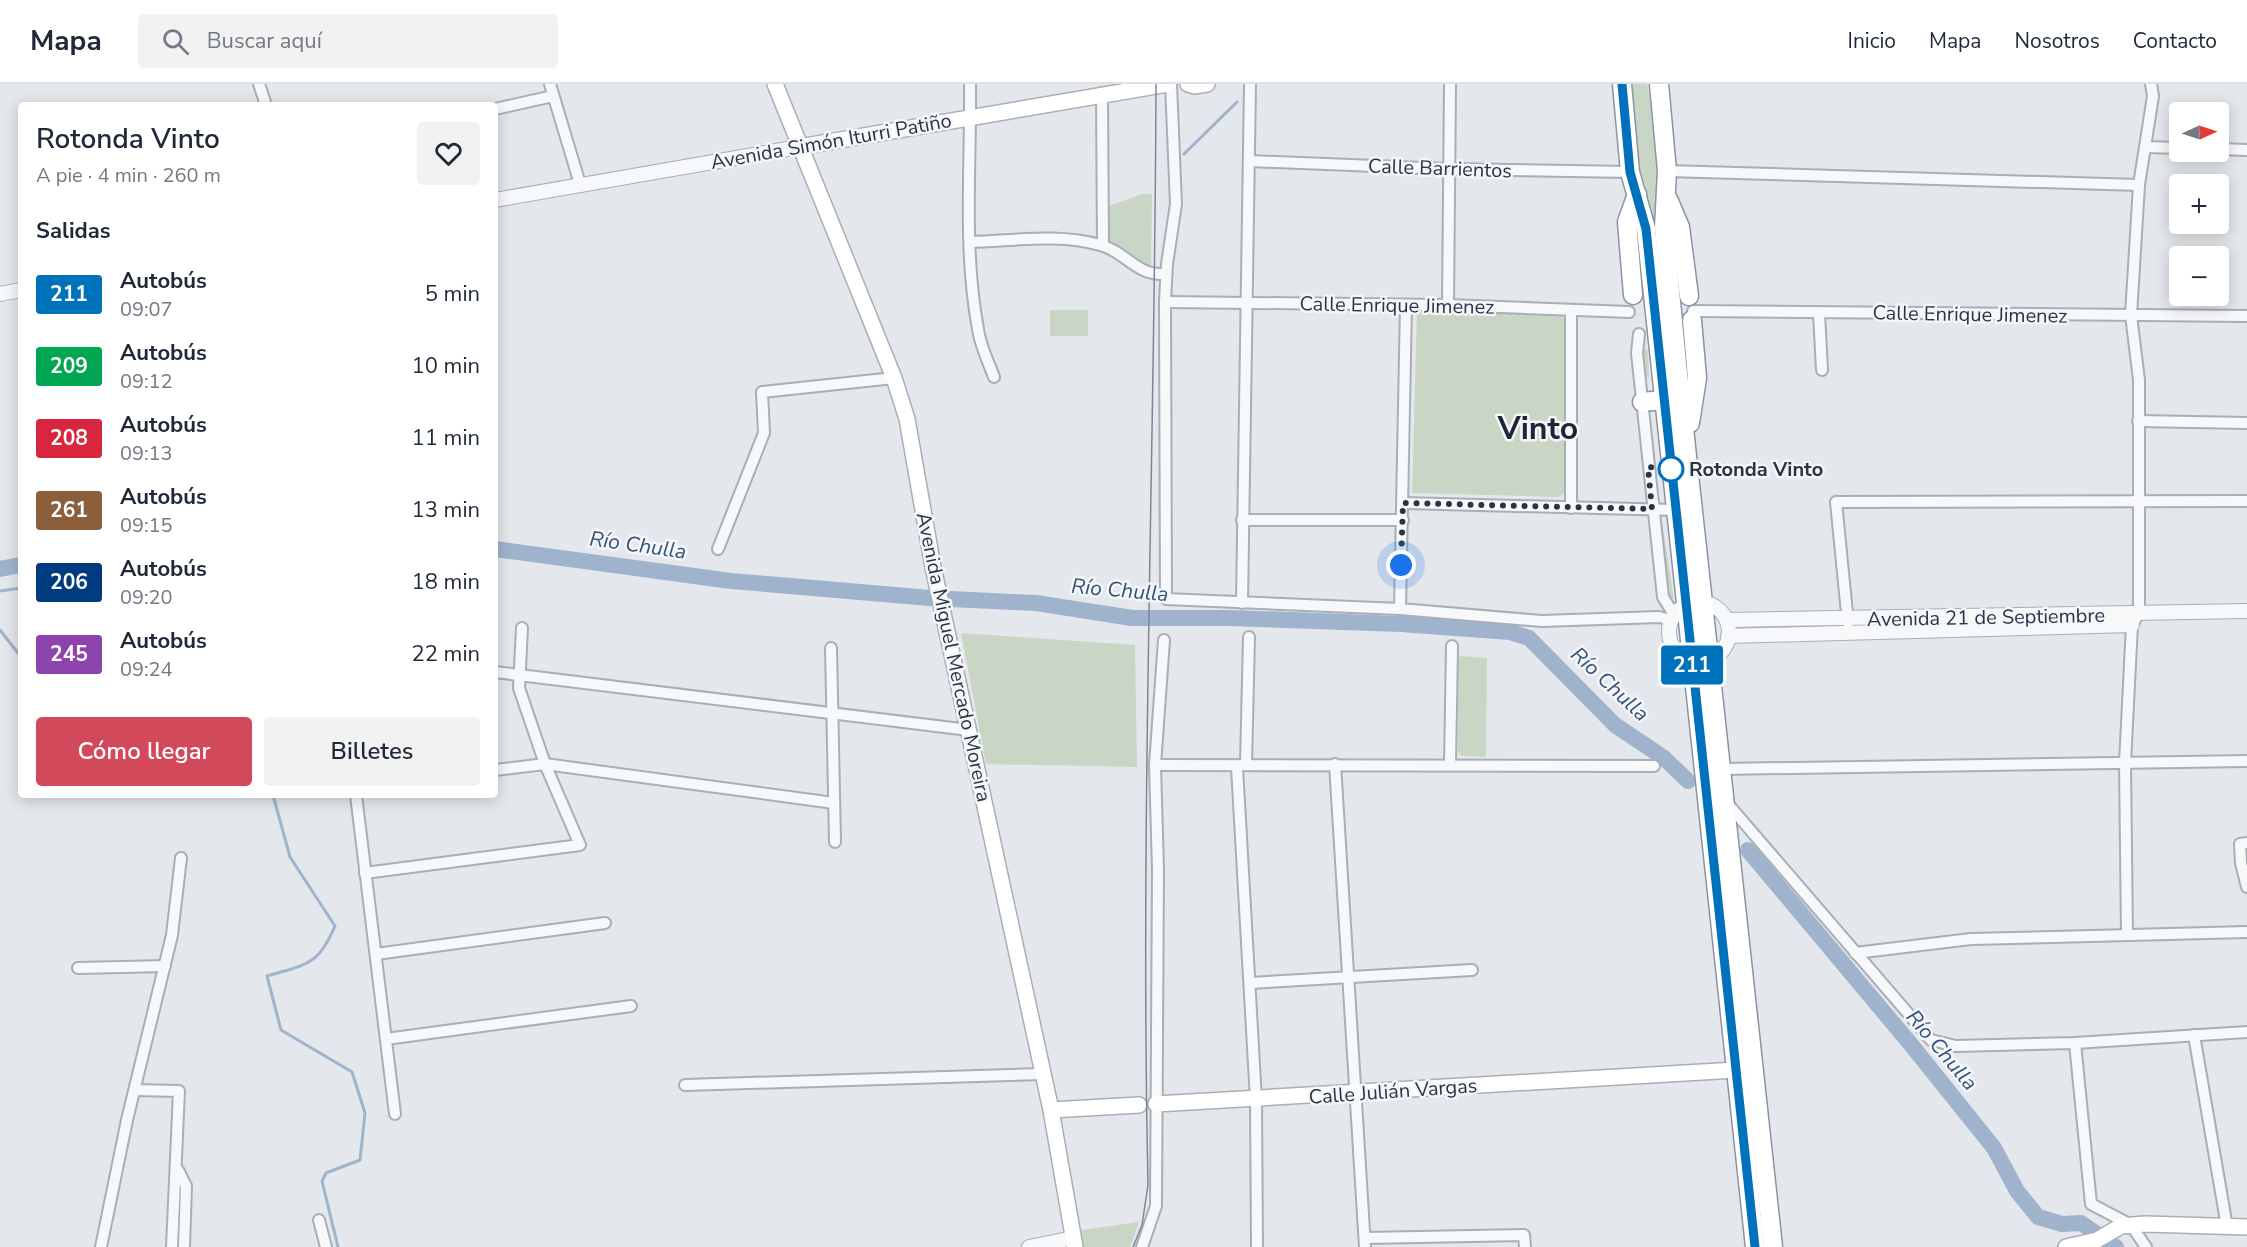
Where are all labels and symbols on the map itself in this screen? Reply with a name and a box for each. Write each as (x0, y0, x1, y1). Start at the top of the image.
north arrow (2169, 102, 2229, 162)
street label: Avenida Simón Iturri Patiño (708, 107, 954, 176)
street label: Calle Barrientos (1368, 152, 1512, 185)
street label: Calle Enrique Jimenez (1299, 290, 1495, 321)
street label: Calle Enrique Jimenez (1872, 299, 2068, 330)
district label: Vinto (1497, 407, 1578, 450)
marker: Rotonda Vinto (1658, 456, 1684, 482)
place label: Rotonda Vinto (1689, 456, 1823, 483)
street label: Avenida Miguel Mercado Moreira (910, 510, 997, 804)
water label: Río Chulla (588, 524, 688, 566)
your location (1386, 550, 1416, 580)
water label: Río Chulla (1070, 572, 1170, 608)
street label: Avenida 21 de Septiembre (1867, 602, 2105, 633)
water label: Río Chulla (1565, 641, 1655, 727)
line badge: 211 (1658, 646, 1726, 684)
water label: Río Chulla (1900, 1004, 1984, 1096)
street label: Calle Julián Vargas (1308, 1072, 1478, 1111)

